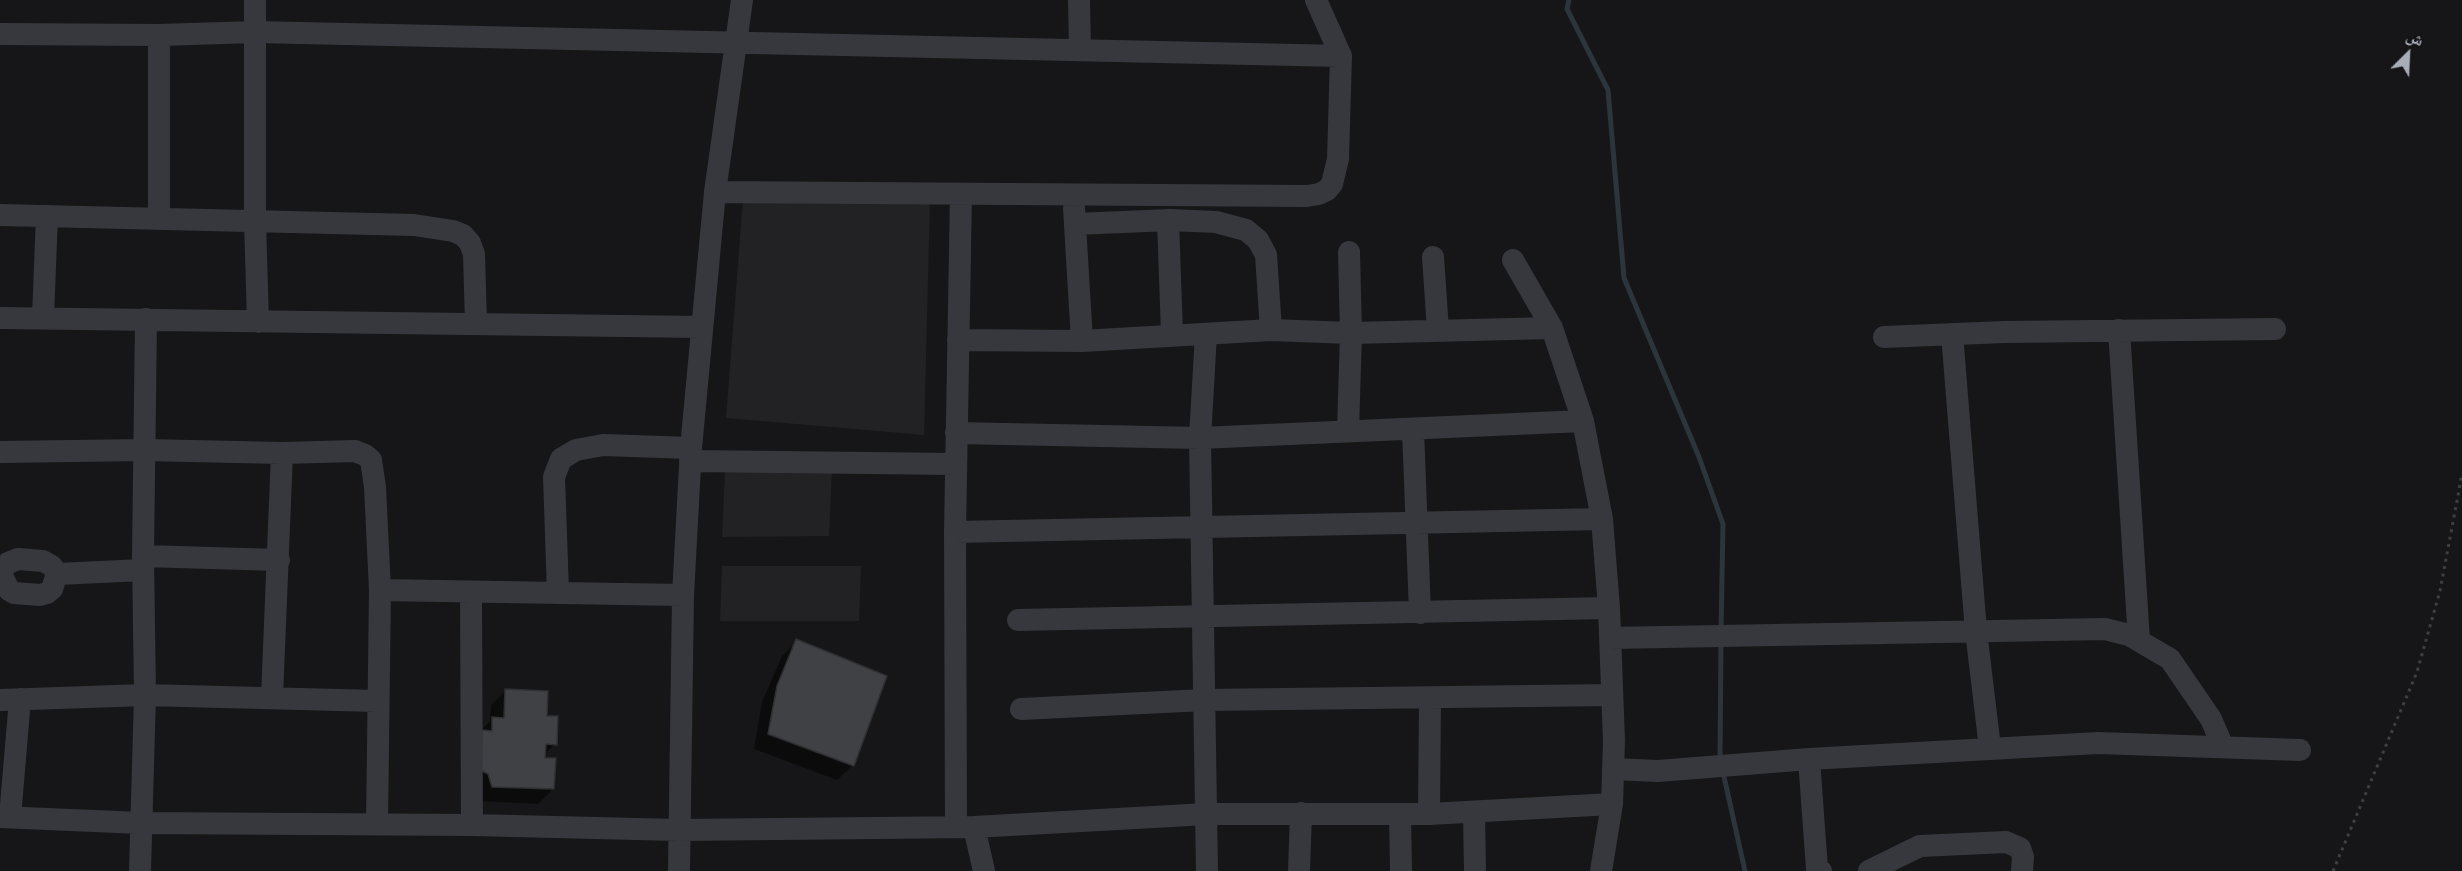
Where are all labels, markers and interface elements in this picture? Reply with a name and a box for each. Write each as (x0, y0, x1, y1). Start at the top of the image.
north arrow (2378, 24, 2438, 84)
text: ش (2403, 25, 2427, 50)

